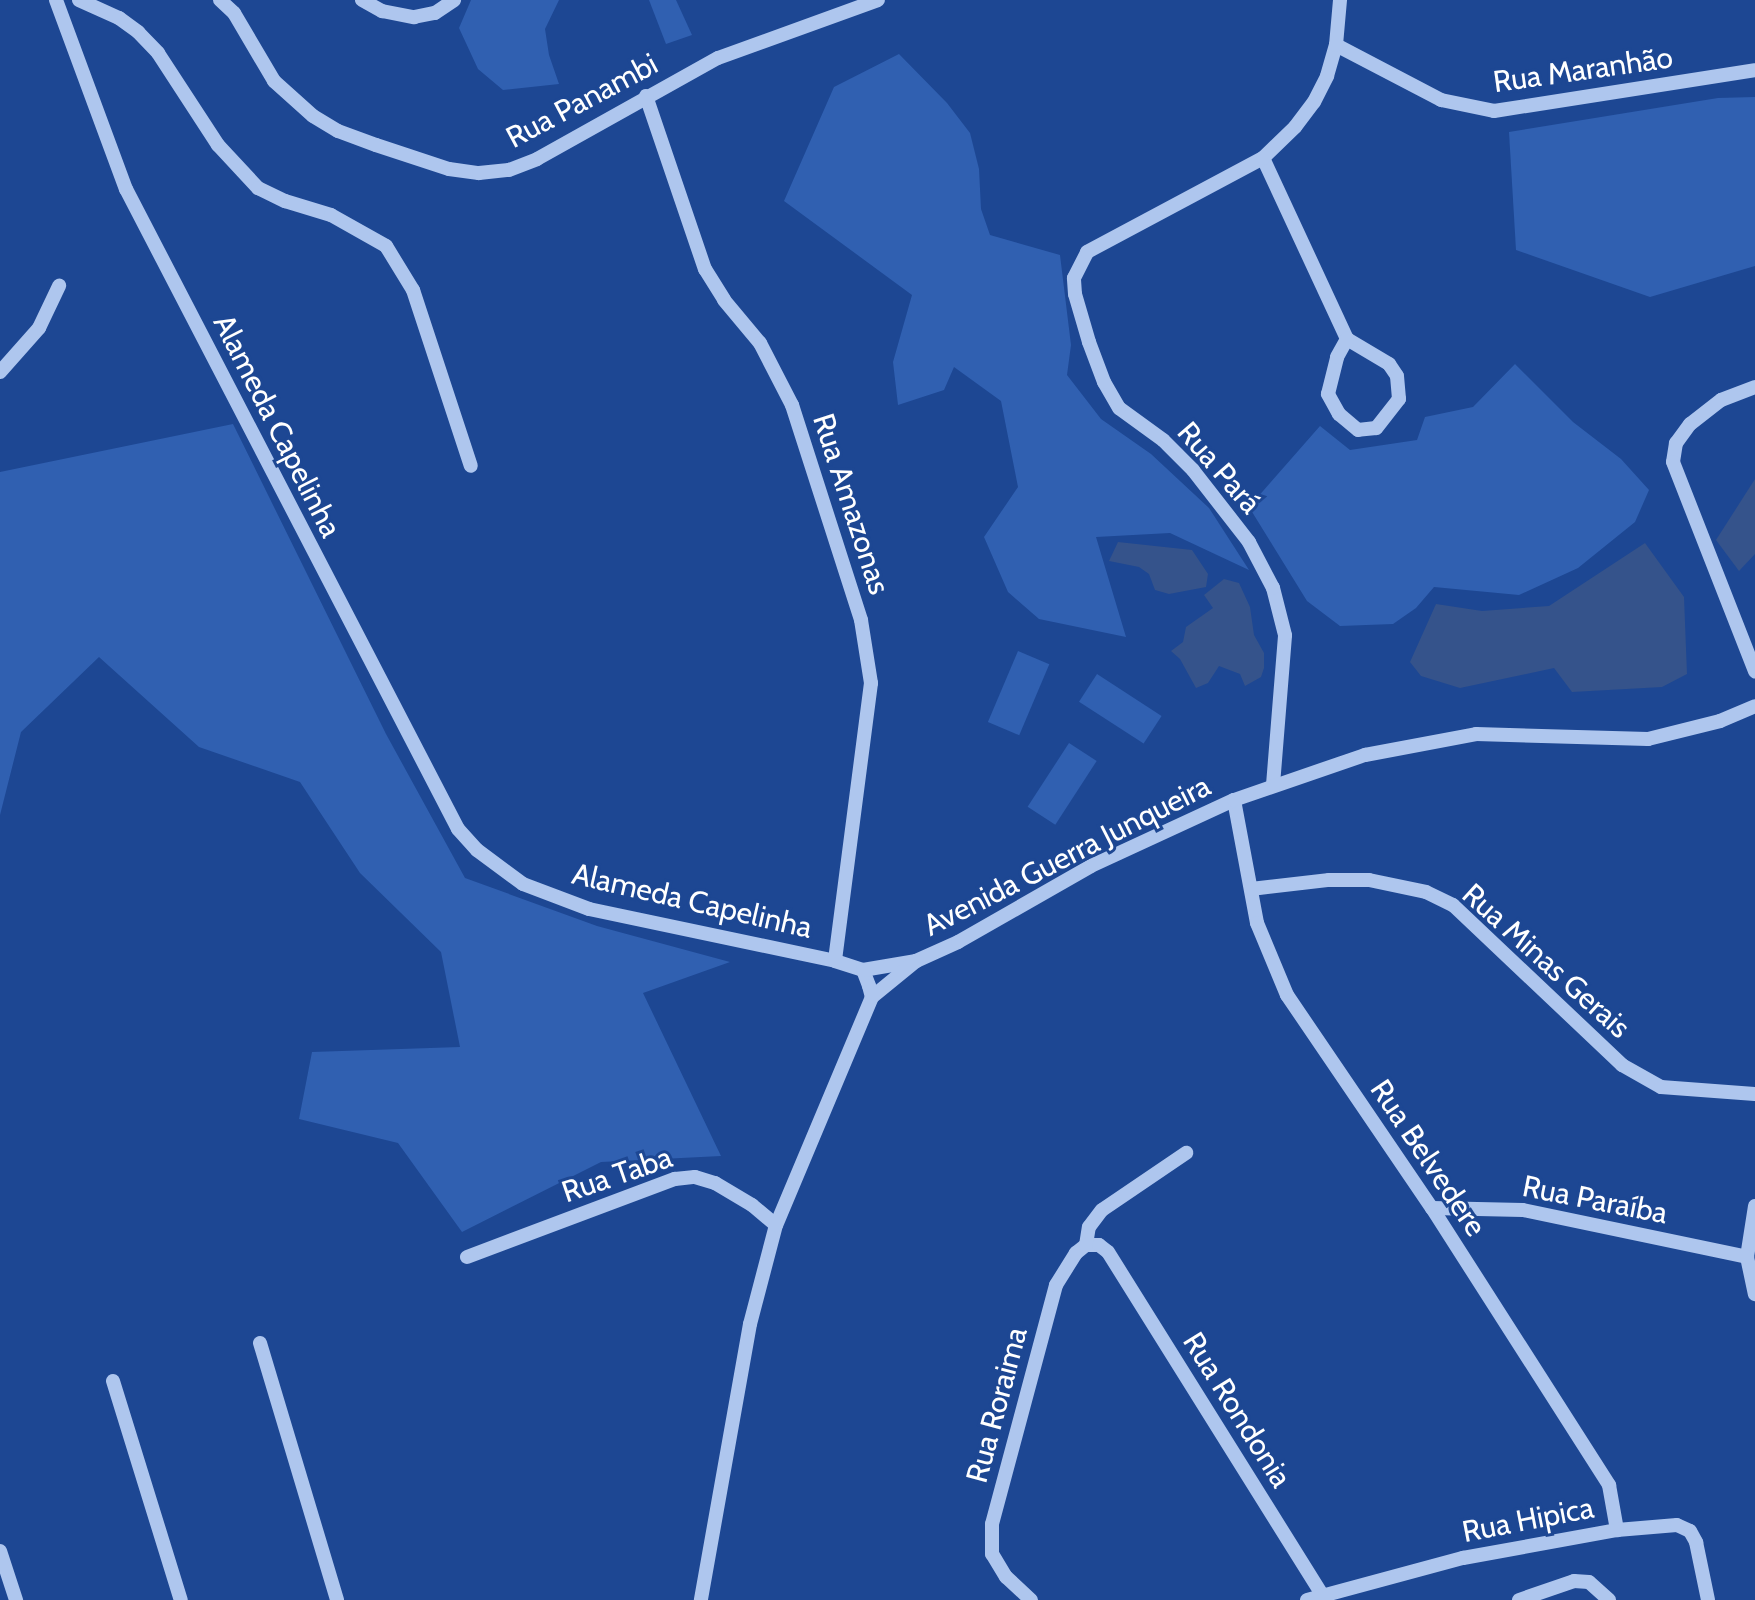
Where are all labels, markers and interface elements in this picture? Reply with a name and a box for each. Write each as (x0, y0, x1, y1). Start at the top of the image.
street label: Rua Maranhão (1491, 40, 1675, 100)
street label: Rua Panambi (500, 46, 664, 156)
street label: Alameda Capelinha (205, 309, 349, 543)
street label: Rua Amazonas (805, 409, 897, 599)
street label: Rua Pará (1170, 415, 1268, 521)
street label: Avenida Guerra Junqueira (918, 768, 1216, 944)
street label: Alameda Capelinha (569, 856, 815, 946)
street label: Rua Minas Gerais (1455, 876, 1637, 1046)
street label: Rua Belvedere (1362, 1073, 1494, 1243)
street label: Rua Taba (557, 1139, 677, 1211)
street label: Rua Paraíba (1520, 1168, 1670, 1232)
street label: Rua Roraima (959, 1323, 1035, 1487)
street label: Rua Rondonia (1175, 1326, 1299, 1494)
street label: Rua Hipica (1459, 1490, 1597, 1550)

